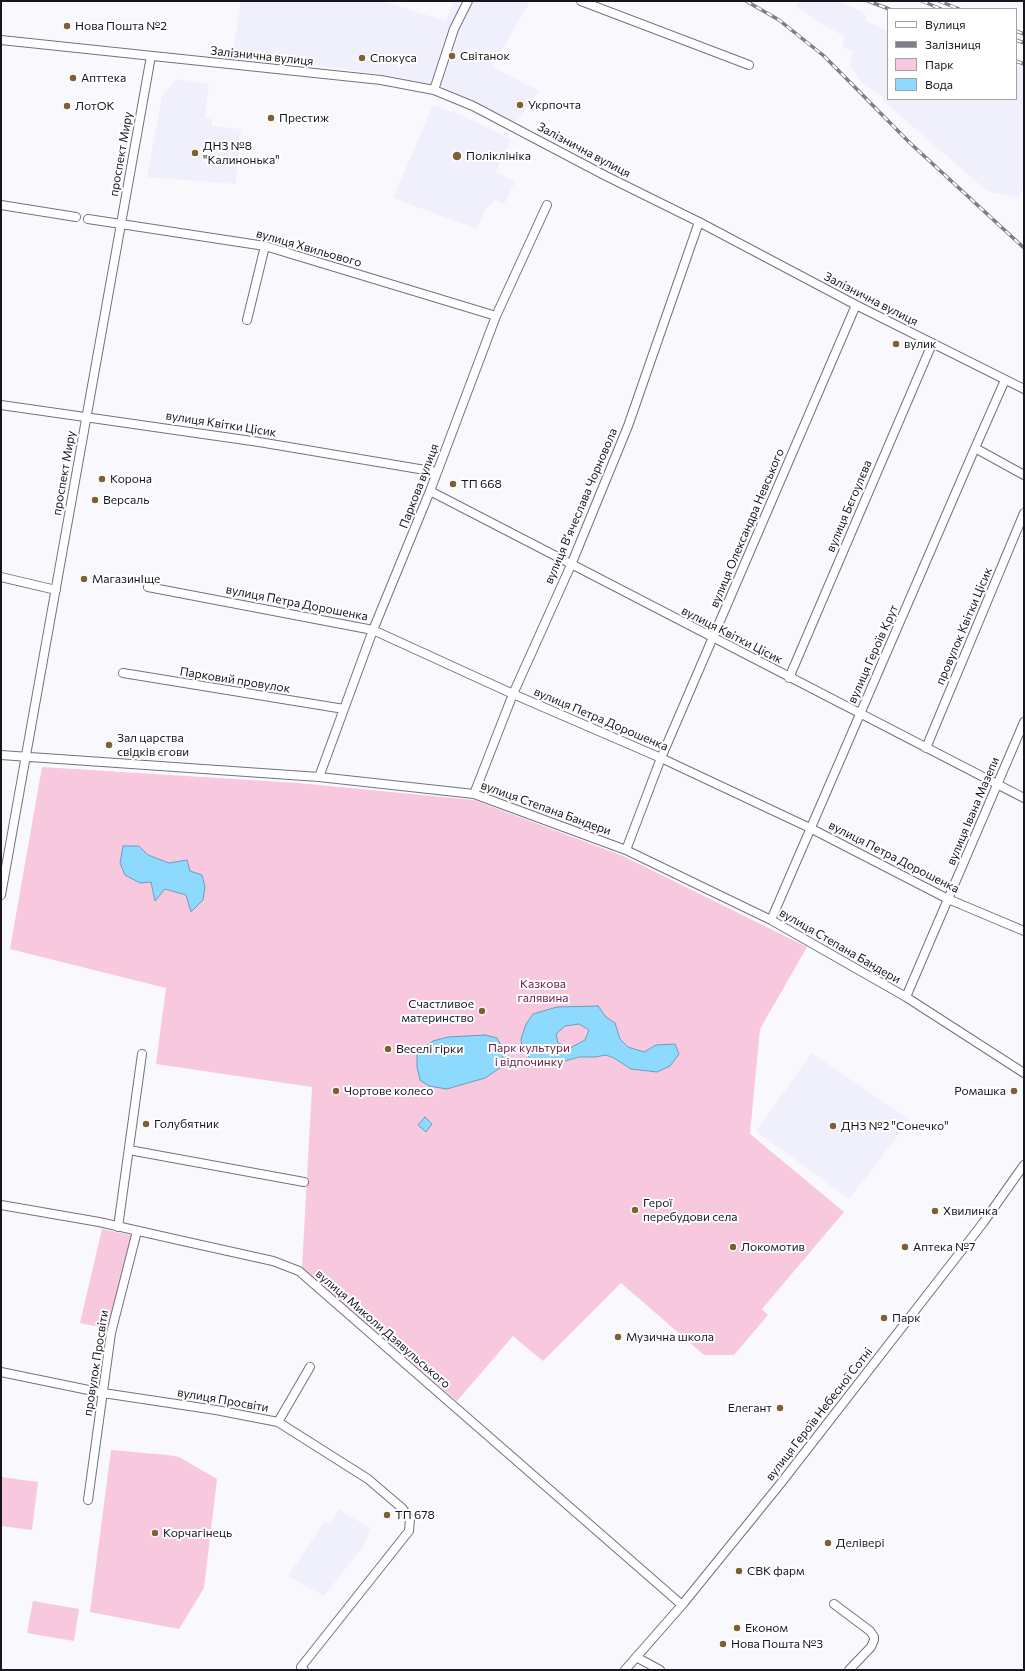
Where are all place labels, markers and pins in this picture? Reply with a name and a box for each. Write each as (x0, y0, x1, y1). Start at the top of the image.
place label: Нова Пошта №2 (75, 19, 167, 33)
marker: Нова Пошта №2 (62, 21, 72, 31)
place label: Світанок (460, 49, 510, 63)
place label: Спокуса (370, 51, 417, 65)
marker: Світанок (447, 51, 457, 61)
marker: Спокуса (357, 53, 367, 63)
place label: Апттека (81, 71, 126, 85)
marker: Апттека (68, 73, 78, 83)
place label: Укрпочта (528, 98, 581, 112)
place label: ЛотОК (75, 99, 115, 113)
marker: Укрпочта (515, 100, 525, 110)
marker: ЛотОК (62, 101, 72, 111)
place label: Престиж (279, 111, 329, 125)
marker: Престиж (266, 113, 276, 123)
place label: ДНЗ №8 "Калинонька" (203, 139, 280, 167)
marker: ДНЗ №8 "Калинонька" (190, 148, 200, 158)
place label: Поліклініка (466, 149, 531, 163)
marker: Поліклініка (451, 150, 463, 162)
place label: вулик (904, 337, 936, 351)
marker: вулик (891, 339, 901, 349)
place label: Корона (110, 472, 152, 486)
marker: Корона (97, 474, 107, 484)
place label: ТП 668 (461, 477, 502, 491)
marker: ТП 668 (448, 479, 458, 489)
place label: Версаль (103, 493, 149, 507)
marker: Версаль (90, 495, 100, 505)
place label: МагазинІще (92, 572, 160, 586)
marker: МагазинІще (79, 574, 89, 584)
place label: Зал царства свідків єгови (117, 731, 189, 759)
marker: Зал царства свідків єгови (104, 740, 114, 750)
place label: Счастливое материнство (401, 997, 474, 1025)
marker: Счастливое материнство (477, 1006, 487, 1016)
place label: Веселі гірки (396, 1042, 463, 1056)
marker: Веселі гірки (383, 1044, 393, 1054)
place label: Чортове колесо (344, 1084, 434, 1098)
place label: Ромашка (954, 1084, 1006, 1098)
marker: Чортове колесо (331, 1086, 341, 1096)
marker: Ромашка (1009, 1086, 1019, 1096)
place label: Голубятник (154, 1117, 219, 1131)
marker: Голубятник (141, 1119, 151, 1129)
place label: ДНЗ №2 "Сонечко" (841, 1119, 949, 1133)
marker: ДНЗ №2 "Сонечко" (828, 1121, 838, 1131)
place label: Герої перебудови села (643, 1196, 738, 1224)
place label: Хвилинка (943, 1204, 998, 1218)
marker: Герої перебудови села (630, 1205, 640, 1215)
marker: Хвилинка (930, 1206, 940, 1216)
place label: Локомотив (741, 1240, 805, 1254)
place label: Аптека №7 (913, 1240, 975, 1254)
marker: Локомотив (728, 1242, 738, 1252)
marker: Аптека №7 (900, 1242, 910, 1252)
place label: Парк (892, 1311, 921, 1325)
marker: Парк (879, 1313, 889, 1323)
place label: Музична школа (626, 1330, 714, 1344)
marker: Музична школа (613, 1332, 623, 1342)
place label: Елегант (728, 1401, 772, 1415)
marker: Елегант (775, 1403, 785, 1413)
place label: ТП 678 (395, 1508, 435, 1522)
marker: ТП 678 (382, 1510, 392, 1520)
place label: Корчагінець (163, 1526, 232, 1540)
marker: Корчагінець (150, 1528, 160, 1538)
place label: Делівері (836, 1536, 885, 1550)
marker: Делівері (823, 1538, 833, 1548)
place label: СВК фарм (747, 1564, 805, 1578)
marker: СВК фарм (734, 1566, 744, 1576)
place label: Економ (745, 1621, 788, 1635)
marker: Економ (732, 1623, 742, 1633)
place label: Нова Пошта №3 (731, 1637, 823, 1651)
marker: Нова Пошта №3 (718, 1639, 728, 1649)

